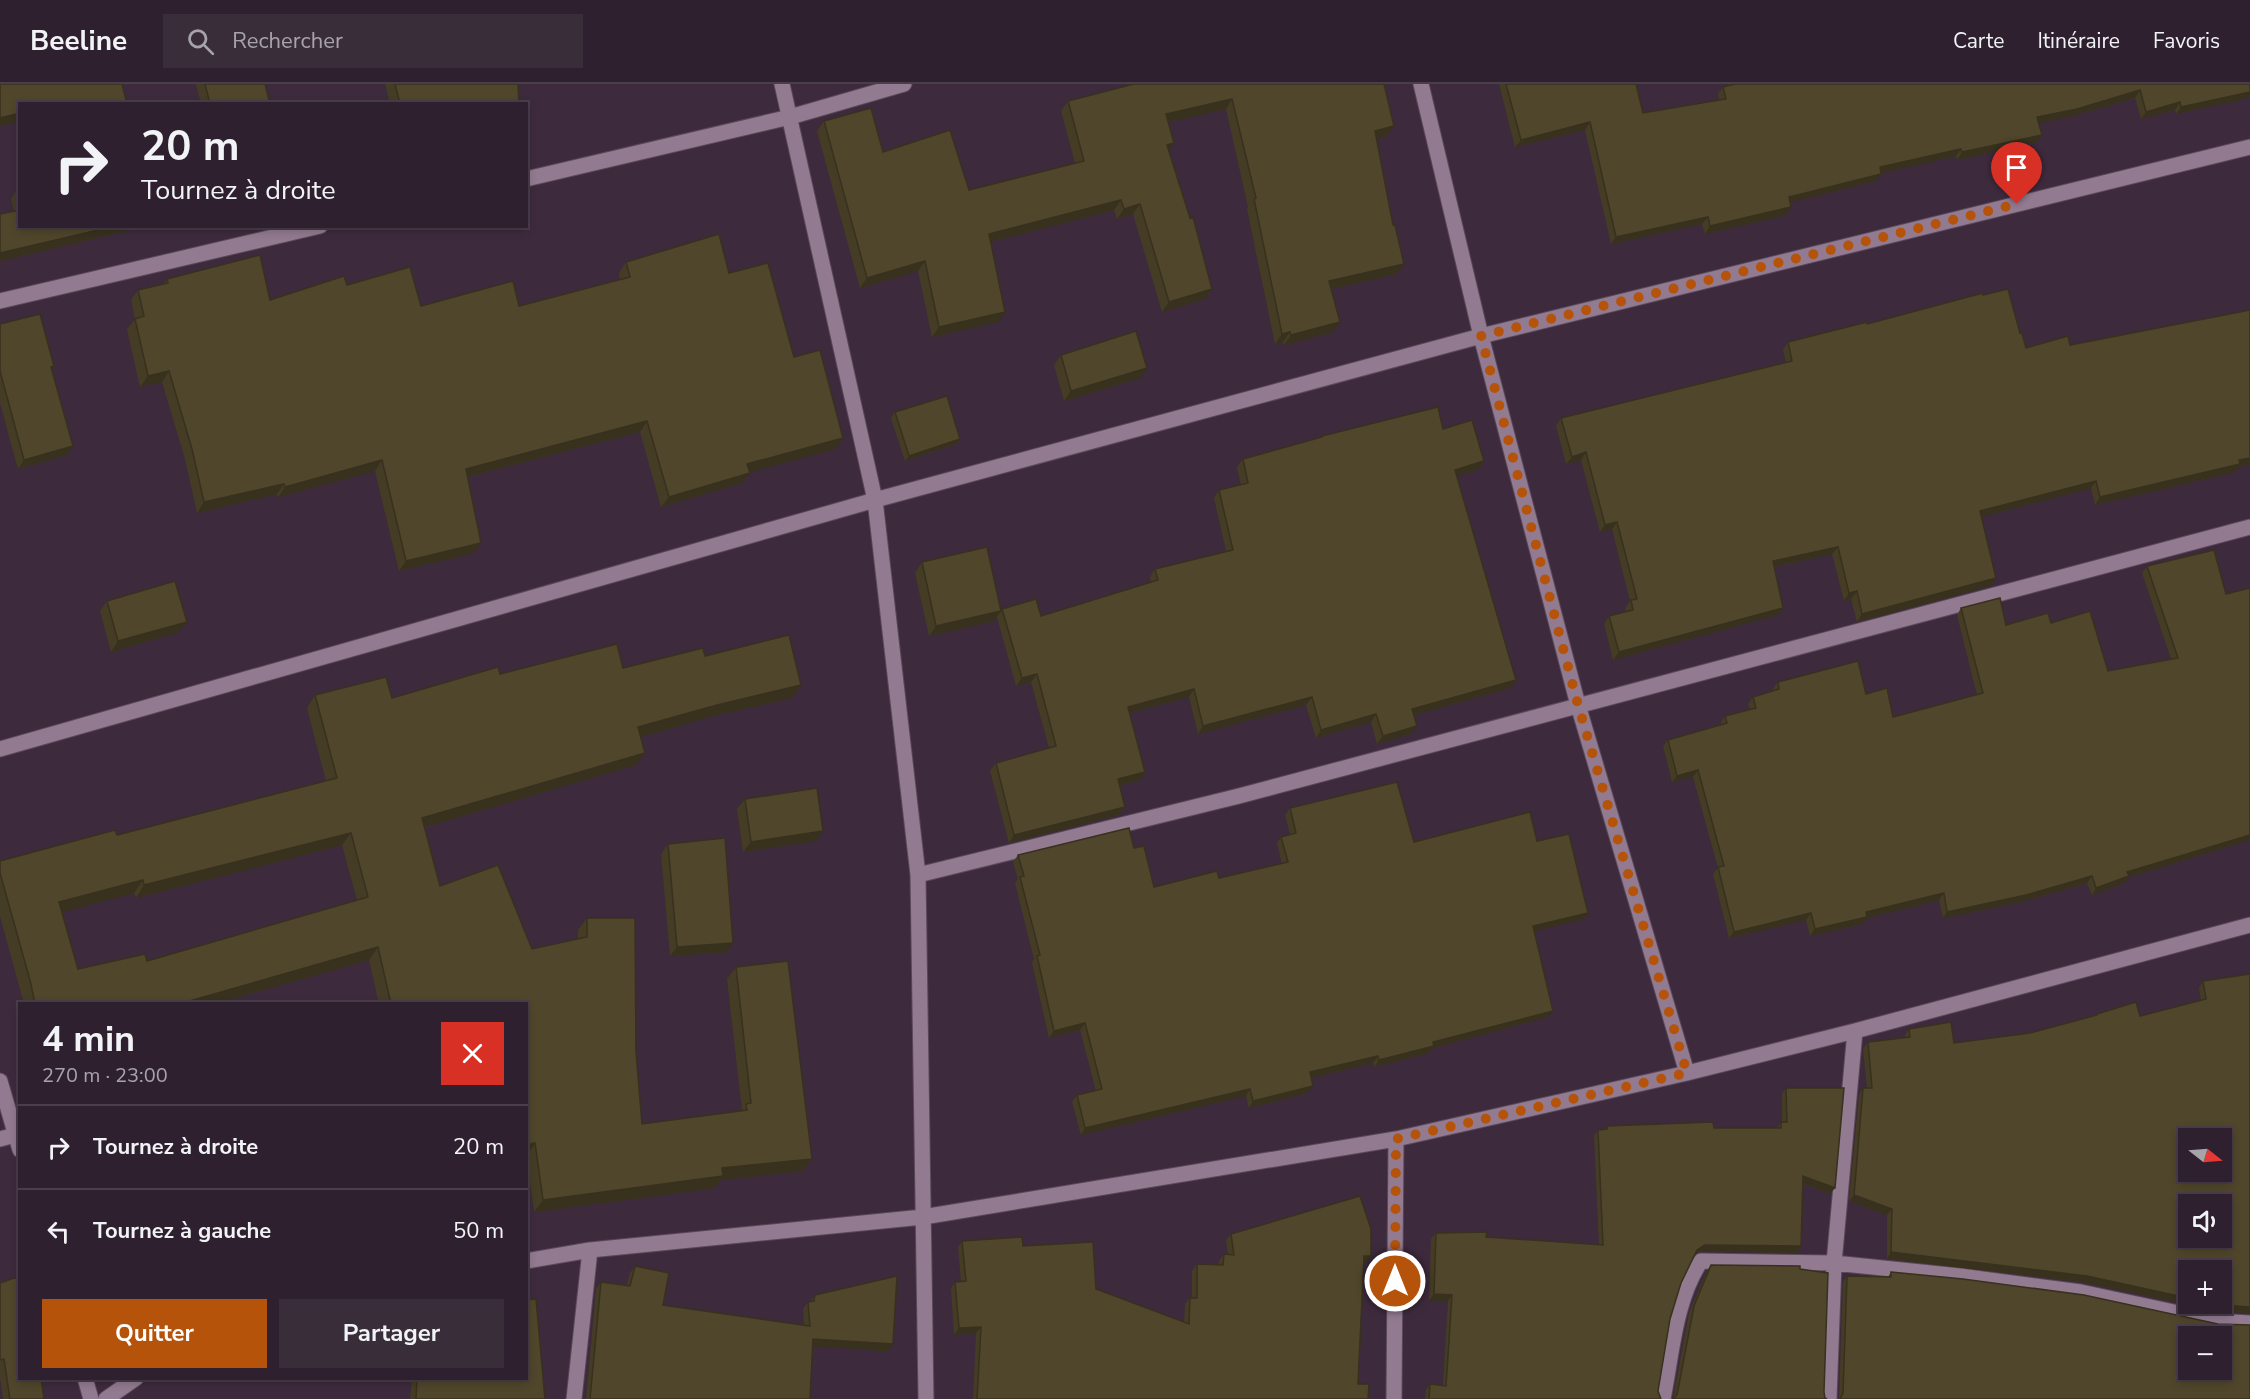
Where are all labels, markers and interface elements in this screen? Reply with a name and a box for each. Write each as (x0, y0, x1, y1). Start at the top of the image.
search box (163, 14, 583, 68)
text: Beeline (30, 22, 127, 60)
icon: search (184, 25, 217, 58)
text: Rechercher (232, 26, 343, 56)
text: Carte (1953, 27, 2004, 55)
text: Itinéraire (2037, 27, 2120, 55)
text: Favoris (2153, 27, 2220, 55)
text: 20 m (141, 118, 240, 175)
icon: right (42, 126, 120, 204)
pin (1991, 142, 2042, 204)
icon: arrive (2000, 151, 2033, 184)
text: Tournez à droite (141, 172, 336, 209)
text: 4 min (42, 1015, 135, 1064)
button: close (441, 1022, 504, 1085)
text: 270 m · 23:00 (42, 1062, 168, 1089)
north arrow (2178, 1128, 2232, 1182)
map controls (2178, 1128, 2232, 1380)
icon: right (42, 1131, 75, 1164)
text: Tournez à droite (93, 1132, 258, 1162)
text: 20 m (453, 1132, 504, 1162)
button: sound (2178, 1194, 2232, 1248)
icon: left (42, 1215, 75, 1248)
text: Tournez à gauche (93, 1216, 271, 1246)
text: 50 m (453, 1216, 504, 1246)
position arrow (1363, 1249, 1427, 1313)
button: + (2178, 1260, 2232, 1314)
button: Quitter (42, 1299, 267, 1368)
button: Partager (279, 1299, 504, 1368)
button: − (2178, 1326, 2232, 1380)

